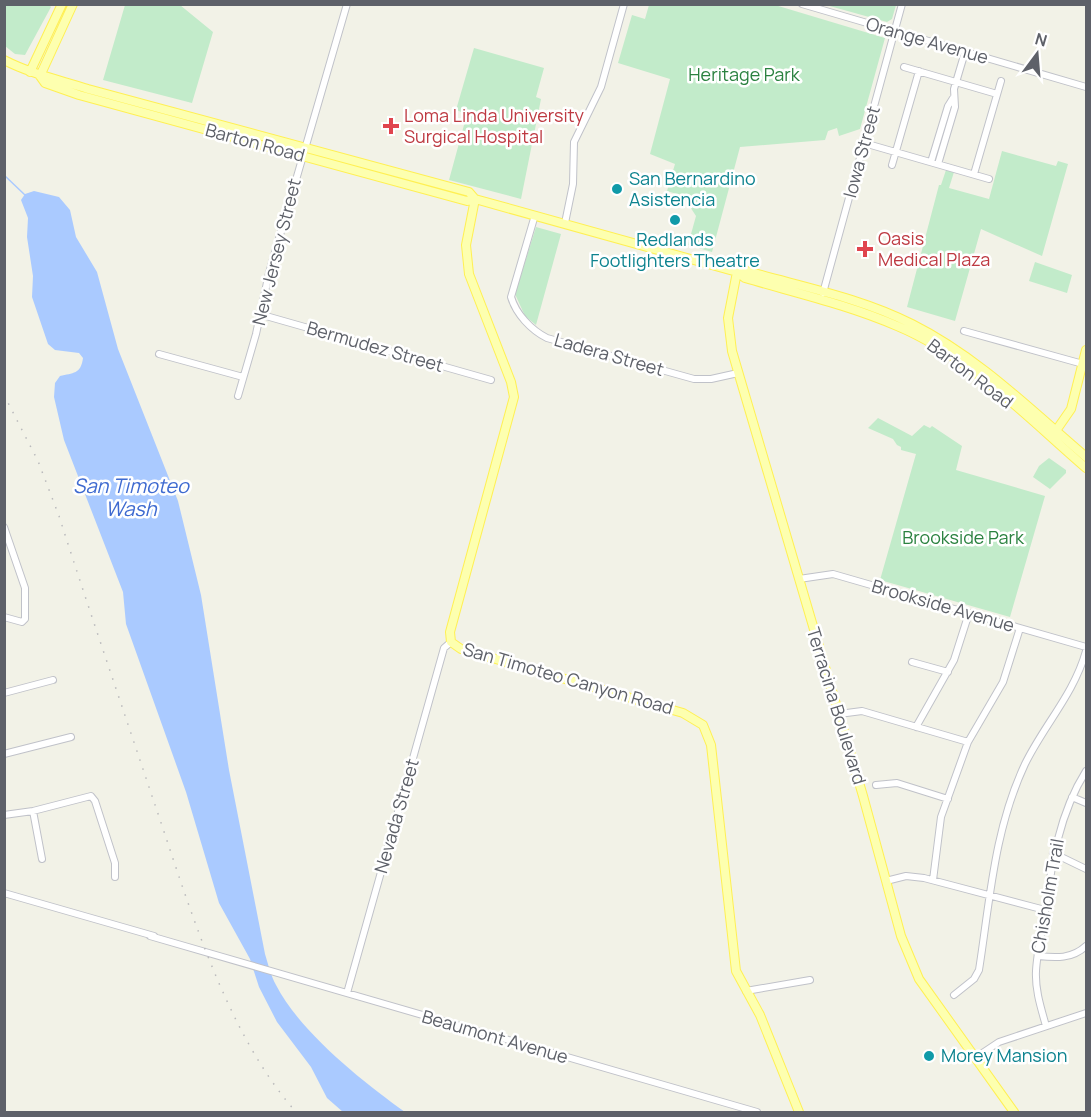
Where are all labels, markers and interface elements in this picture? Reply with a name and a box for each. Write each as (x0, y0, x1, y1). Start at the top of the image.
street label: Orange Avenue (863, 11, 991, 69)
north arrow (1007, 24, 1067, 84)
text: N (1033, 27, 1050, 52)
park label: Heritage Park (688, 62, 801, 86)
place label: Loma Linda University Surgical Hospital (404, 103, 585, 148)
street label: Iowa Street (837, 103, 885, 200)
street label: Barton Road (203, 117, 308, 167)
marker: Loma Linda University Surgical Hospital (382, 117, 400, 135)
place label: San Bernardino Asistencia (629, 166, 756, 211)
street label: New Jersey Street (246, 176, 306, 328)
marker: San Bernardino Asistencia (610, 182, 624, 196)
marker: Redlands Footlighters Theatre (668, 213, 682, 227)
place label: Oasis Medical Plaza (878, 226, 990, 271)
place label: Redlands Footlighters Theatre (590, 227, 760, 272)
marker: Oasis Medical Plaza (856, 240, 874, 258)
street label: Bermudez Street (304, 315, 446, 377)
street label: Ladera Street (552, 327, 667, 381)
street label: Barton Road (923, 333, 1019, 413)
water label: San Timoteo Wash (73, 472, 190, 522)
park label: Brookside Park (902, 525, 1025, 549)
street label: Brookside Avenue (869, 573, 1017, 637)
street label: Terracina Boulevard (802, 624, 872, 787)
street label: San Timoteo Canyon Road (460, 636, 676, 720)
street label: Nevada Street (368, 756, 424, 876)
street label: Chisholm Trail (1025, 837, 1069, 955)
street label: Beaumont Avenue (419, 1004, 571, 1068)
place label: Morey Mansion (941, 1043, 1067, 1067)
marker: Morey Mansion (922, 1049, 936, 1063)

